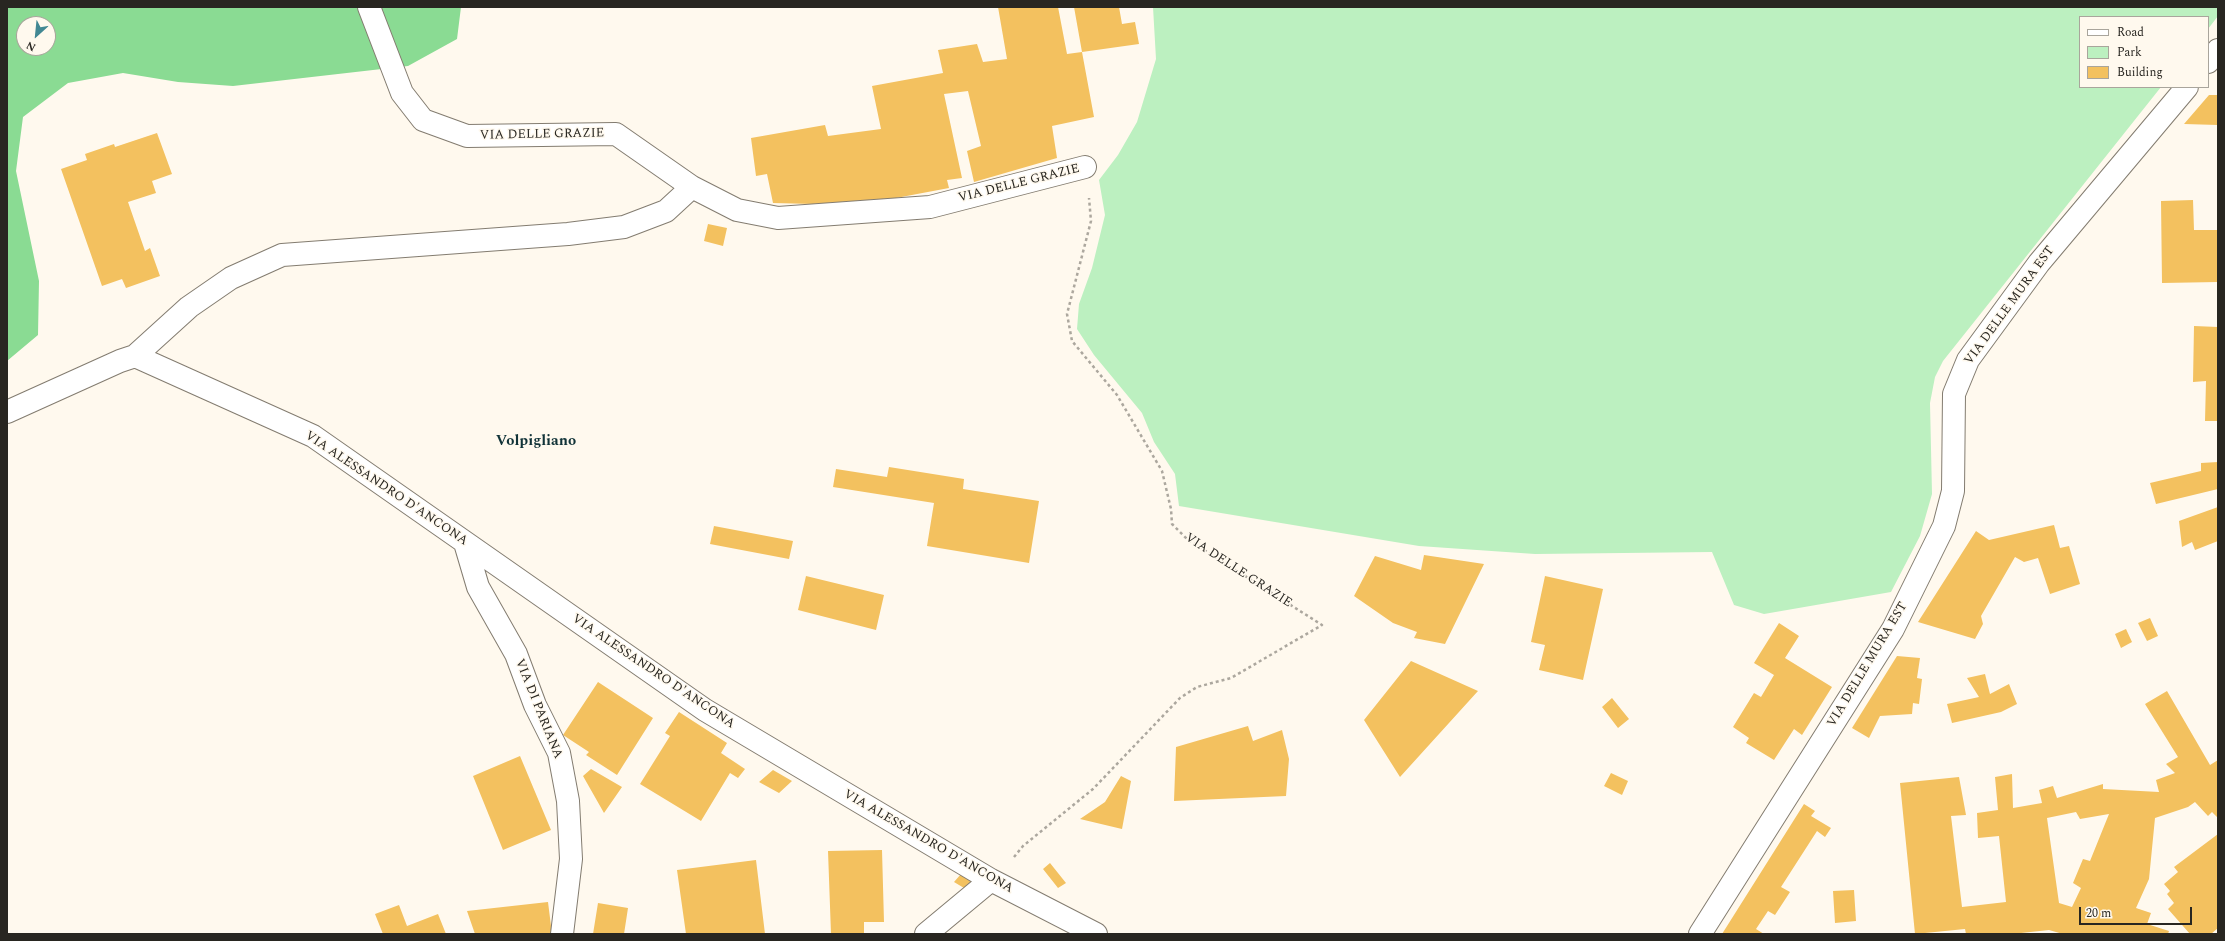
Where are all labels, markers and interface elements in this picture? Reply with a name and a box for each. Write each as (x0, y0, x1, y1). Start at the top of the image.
north arrow (16, 16, 56, 56)
legend (2079, 16, 2209, 88)
text: Road (2117, 23, 2144, 42)
text: N (23, 37, 39, 56)
text: Park (2117, 43, 2142, 62)
text: Building (2117, 63, 2163, 82)
street label: VIA DELLE GRAZIE (480, 126, 604, 144)
street label: VIA DELLE GRAZIE (957, 161, 1081, 207)
street label: VIA DELLE MURA EST (1962, 244, 2058, 368)
street label: VIA ALESSANDRO D'ANCONA (302, 429, 470, 549)
district label: Volpigliano (496, 433, 576, 451)
street label: VIA DELLE GRAZIE (1182, 531, 1294, 611)
street label: VIA DELLE MURA EST (1825, 600, 1911, 730)
street label: VIA ALESSANDRO D'ANCONA (569, 612, 737, 732)
street label: VIA DI PARIANA (511, 657, 565, 761)
street label: VIA ALESSANDRO D'ANCONA (840, 787, 1016, 897)
scale bar (2081, 899, 2194, 925)
text: 20 m (2086, 904, 2111, 923)

